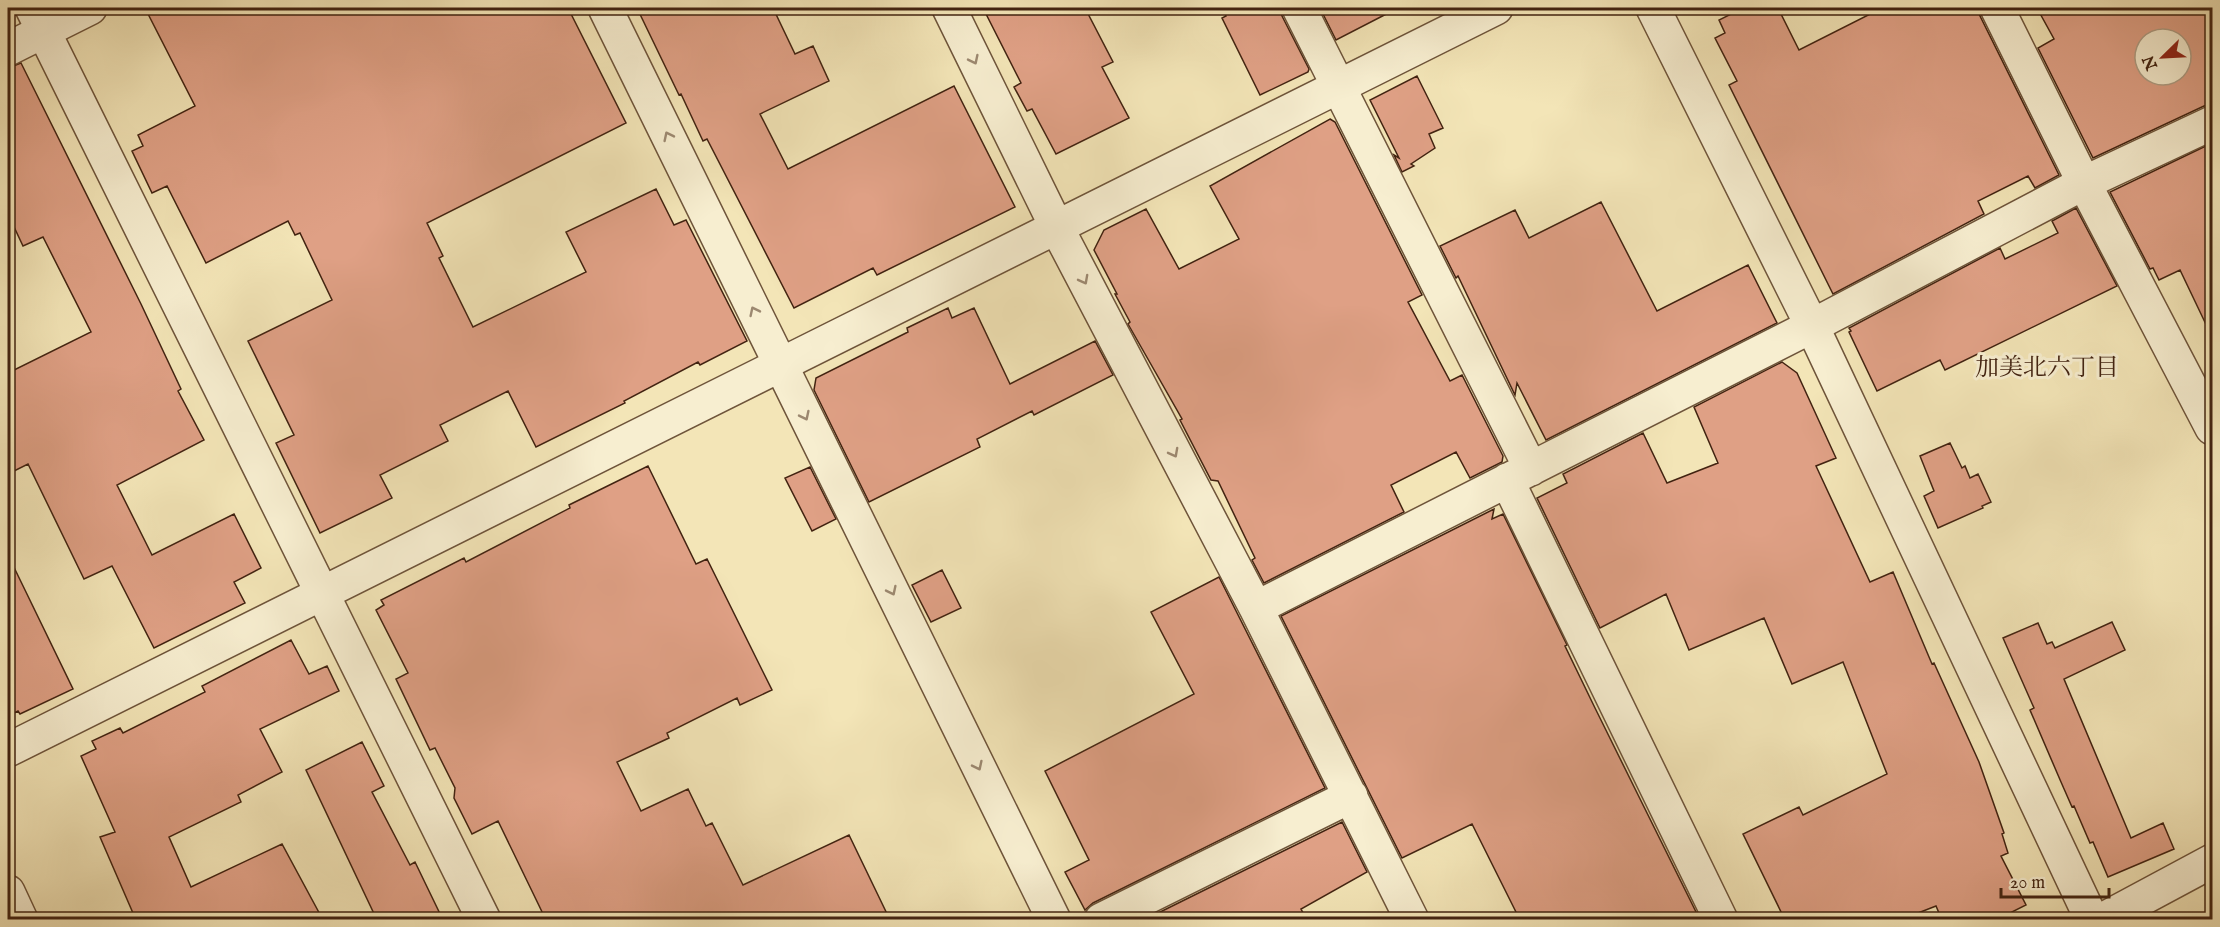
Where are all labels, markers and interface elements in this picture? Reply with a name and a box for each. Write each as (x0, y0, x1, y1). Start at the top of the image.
north arrow (2133, 27, 2193, 87)
text: N (2139, 52, 2163, 74)
one-way arrow (967, 54, 979, 65)
one-way arrow (663, 132, 675, 143)
one-way arrow (1077, 274, 1088, 285)
one-way arrow (749, 307, 761, 318)
district label: 加美北六丁目 (1975, 353, 2119, 384)
one-way arrow (798, 410, 810, 421)
one-way arrow (1167, 447, 1178, 457)
one-way arrow (884, 585, 896, 596)
one-way arrow (971, 759, 982, 770)
scale bar (2001, 861, 2109, 899)
text: 20 m (2010, 872, 2045, 895)

